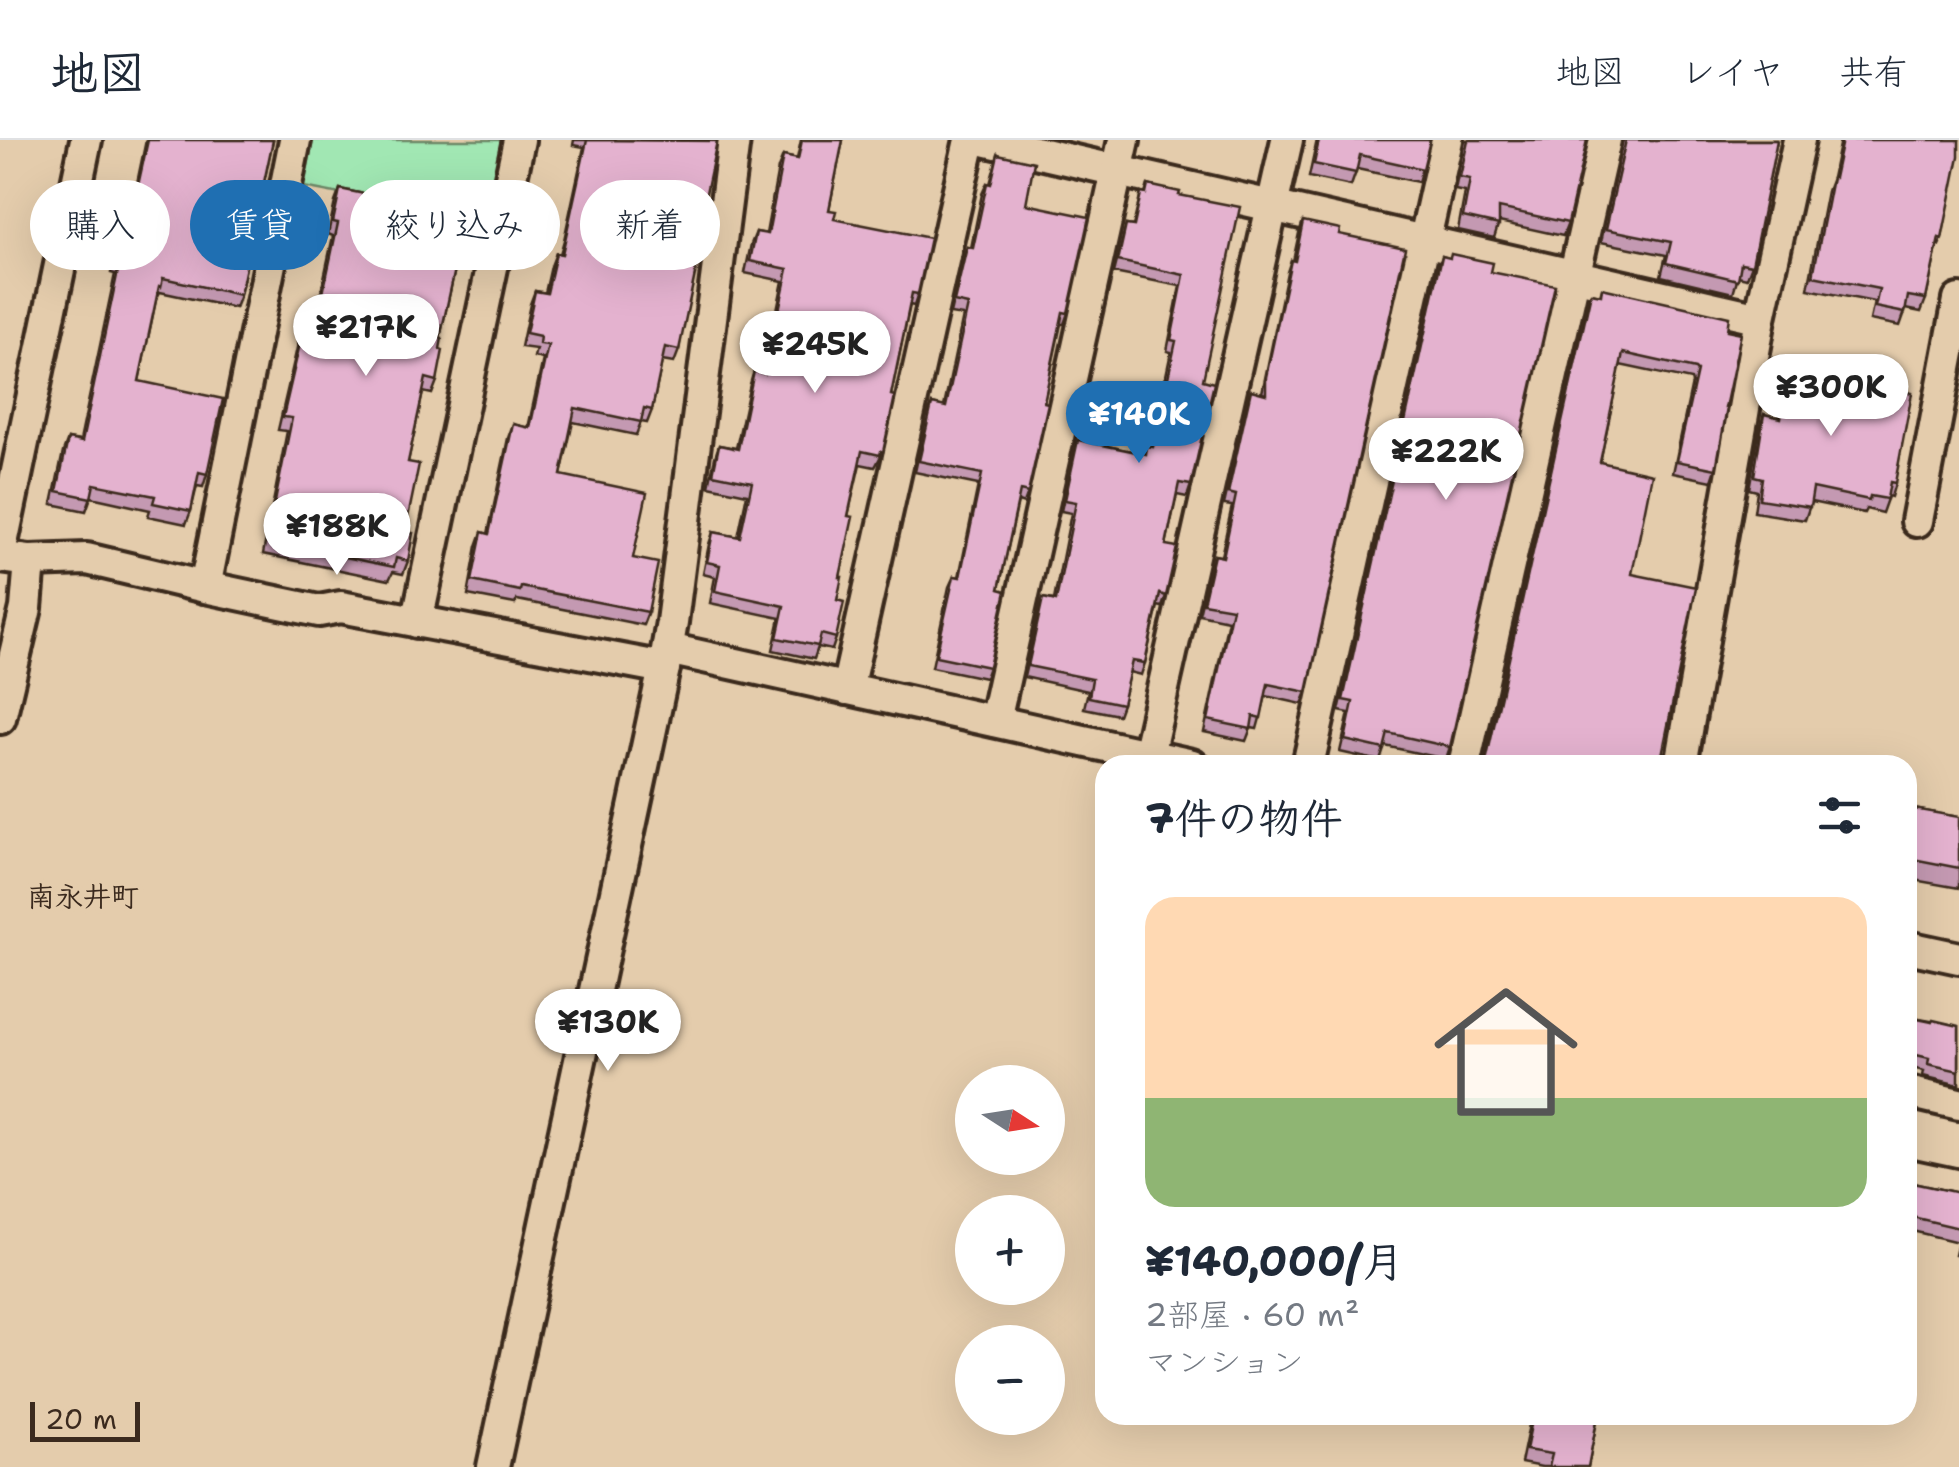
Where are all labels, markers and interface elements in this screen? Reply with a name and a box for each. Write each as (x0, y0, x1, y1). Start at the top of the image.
text: 地図 (50, 41, 146, 105)
text: 地図 (1555, 48, 1625, 95)
text: レイヤ (1680, 48, 1784, 95)
text: 共有 (1839, 48, 1909, 95)
chip: 購入 (30, 180, 170, 270)
chip: 賃貸 (190, 180, 330, 270)
chip: 絞り込み (350, 180, 560, 270)
chip: 新着 (580, 180, 720, 270)
pin: ¥217K (296, 294, 436, 379)
text: ¥217K (315, 305, 417, 348)
pin: ¥245K (745, 311, 885, 396)
text: ¥245K (762, 322, 868, 365)
pin: ¥300K (1761, 354, 1901, 439)
text: ¥300K (1775, 365, 1887, 408)
pin: ¥140K (1069, 381, 1209, 466)
text: ¥140K (1088, 392, 1190, 435)
pin: ¥222K (1376, 418, 1516, 503)
text: ¥222K (1391, 429, 1501, 472)
pin: ¥188K (267, 493, 407, 578)
text: ¥188K (285, 504, 389, 547)
icon: filters (1812, 788, 1867, 843)
text: 7件の物件 (1145, 790, 1342, 846)
district label: 南永井町 (27, 877, 139, 915)
icon: home (1416, 962, 1596, 1142)
pin: ¥130K (538, 989, 678, 1074)
text: ¥130K (557, 1000, 659, 1043)
north arrow (955, 1065, 1065, 1175)
map controls (955, 1065, 1065, 1435)
button: + (955, 1195, 1065, 1305)
text: ¥140,000/月 (1145, 1233, 1404, 1289)
text: 2部屋 · 60 m² (1145, 1293, 1359, 1336)
button: − (955, 1325, 1065, 1435)
text: マンション (1145, 1340, 1304, 1383)
scale bar (30, 1397, 140, 1442)
text: 20 m (45, 1400, 117, 1438)

